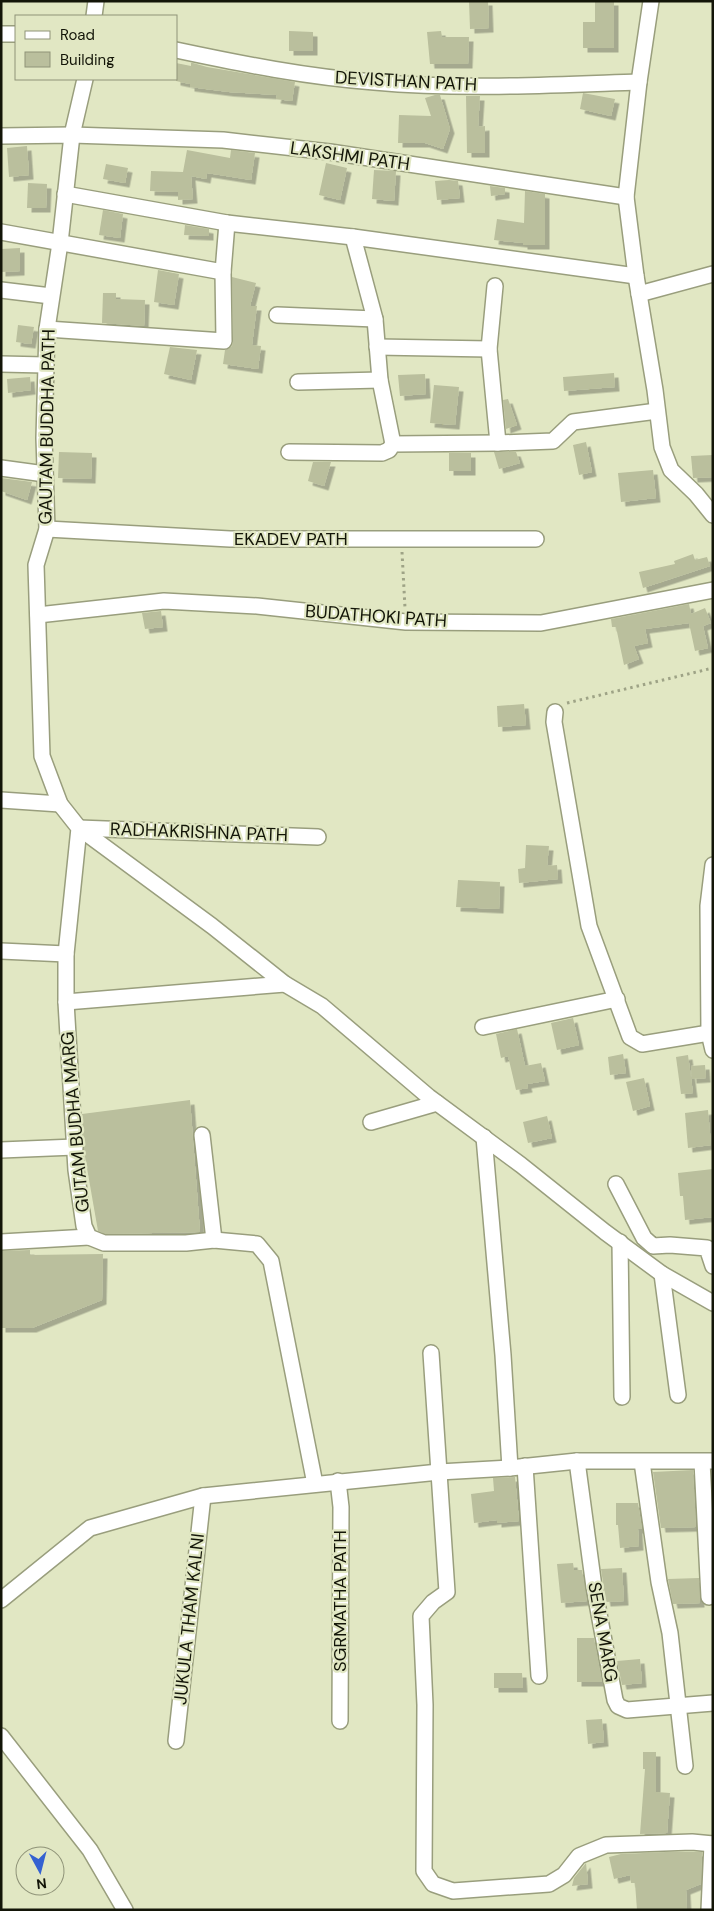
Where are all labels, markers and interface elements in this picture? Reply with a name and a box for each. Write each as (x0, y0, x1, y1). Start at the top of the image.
legend (15, 15, 178, 80)
text: Road (60, 25, 95, 45)
text: Building (60, 50, 115, 70)
street label: DEVISTHAN PATH (334, 65, 478, 97)
street label: LAKSHMI PATH (289, 136, 411, 176)
street label: GAUTAM BUDDHA PATH (33, 329, 61, 525)
street label: EKADEV PATH (234, 527, 348, 551)
street label: BUDATHOKI PATH (304, 599, 448, 633)
street label: RADHAKRISHNA PATH (109, 817, 289, 847)
street label: GUTAM BUDHA MARG (55, 1031, 95, 1213)
street label: SGRMATHA PATH (328, 1530, 352, 1672)
street label: JUKULA THAM KALNI (168, 1532, 210, 1706)
street label: SENA MARG (582, 1580, 624, 1684)
north arrow (15, 1846, 65, 1896)
text: N (35, 1874, 48, 1893)

